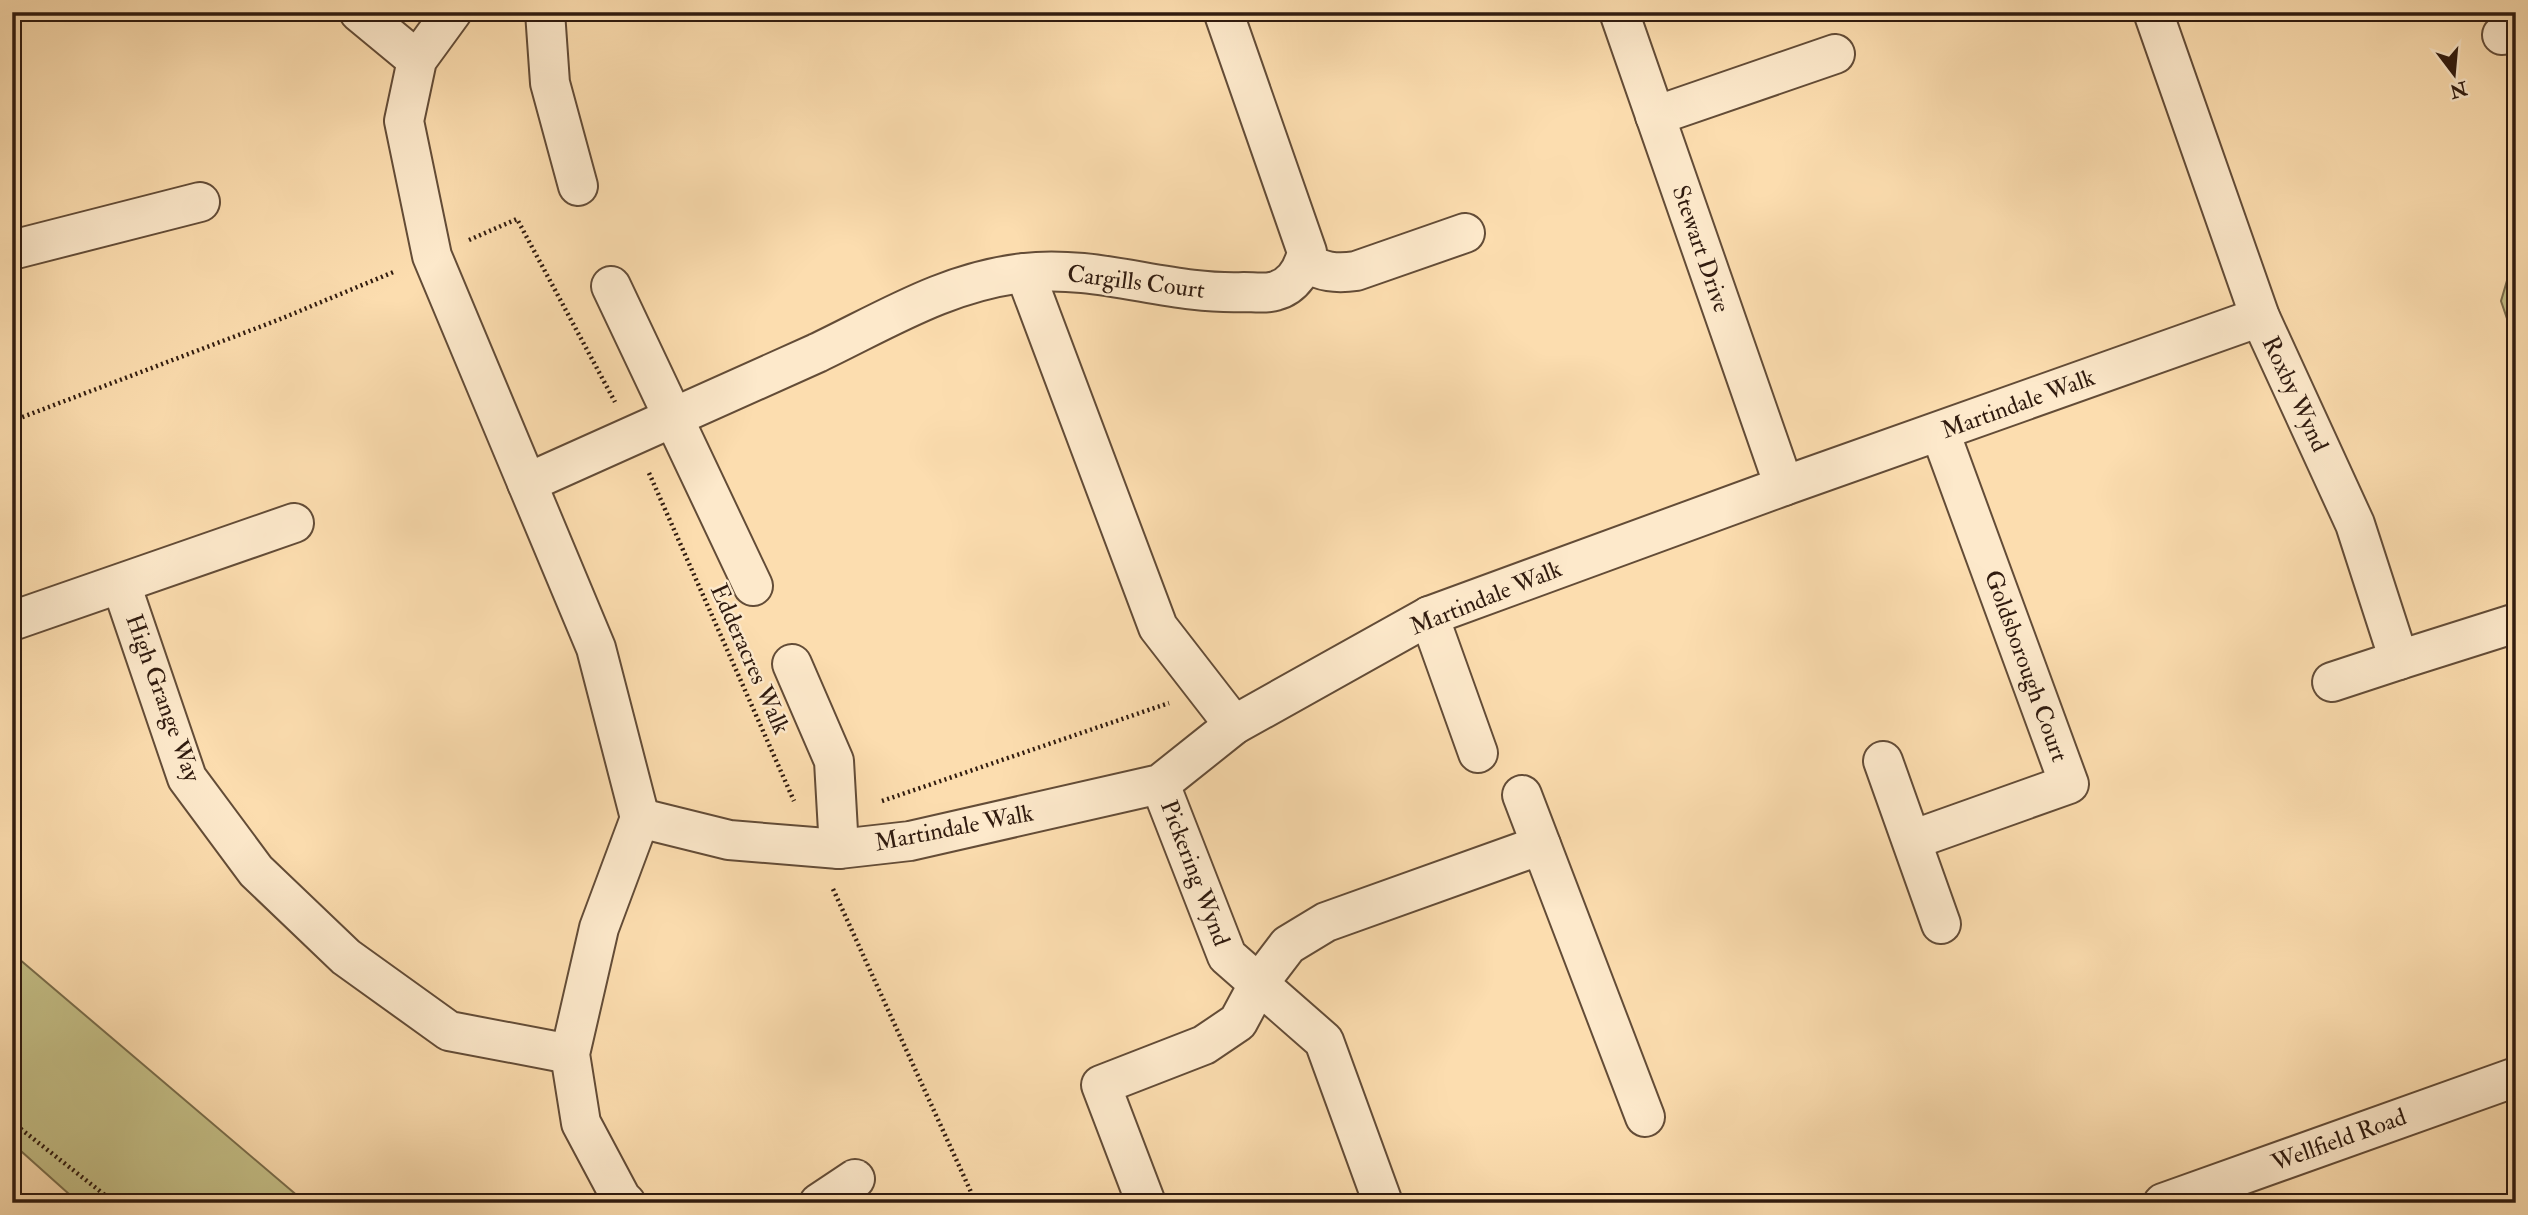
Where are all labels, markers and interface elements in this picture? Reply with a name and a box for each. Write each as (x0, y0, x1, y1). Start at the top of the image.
north arrow (2420, 38, 2490, 108)
text: N (2446, 75, 2471, 104)
street label: Stewart Drive (1665, 181, 1737, 317)
street label: Cargills Court (1066, 258, 1207, 306)
street label: Roxby Wynd (2255, 331, 2335, 457)
street label: Martindale Walk (1937, 362, 2099, 446)
street label: Martindale Walk (1406, 553, 1567, 643)
street label: Goldsborough Court (1977, 566, 2075, 766)
street label: Edderacres Walk (703, 579, 797, 740)
street label: High Grange Way (118, 610, 208, 787)
street label: Pickering Wynd (1153, 796, 1237, 950)
street label: Martindale Walk (872, 797, 1036, 859)
street label: Wellfield Road (2267, 1101, 2411, 1179)

